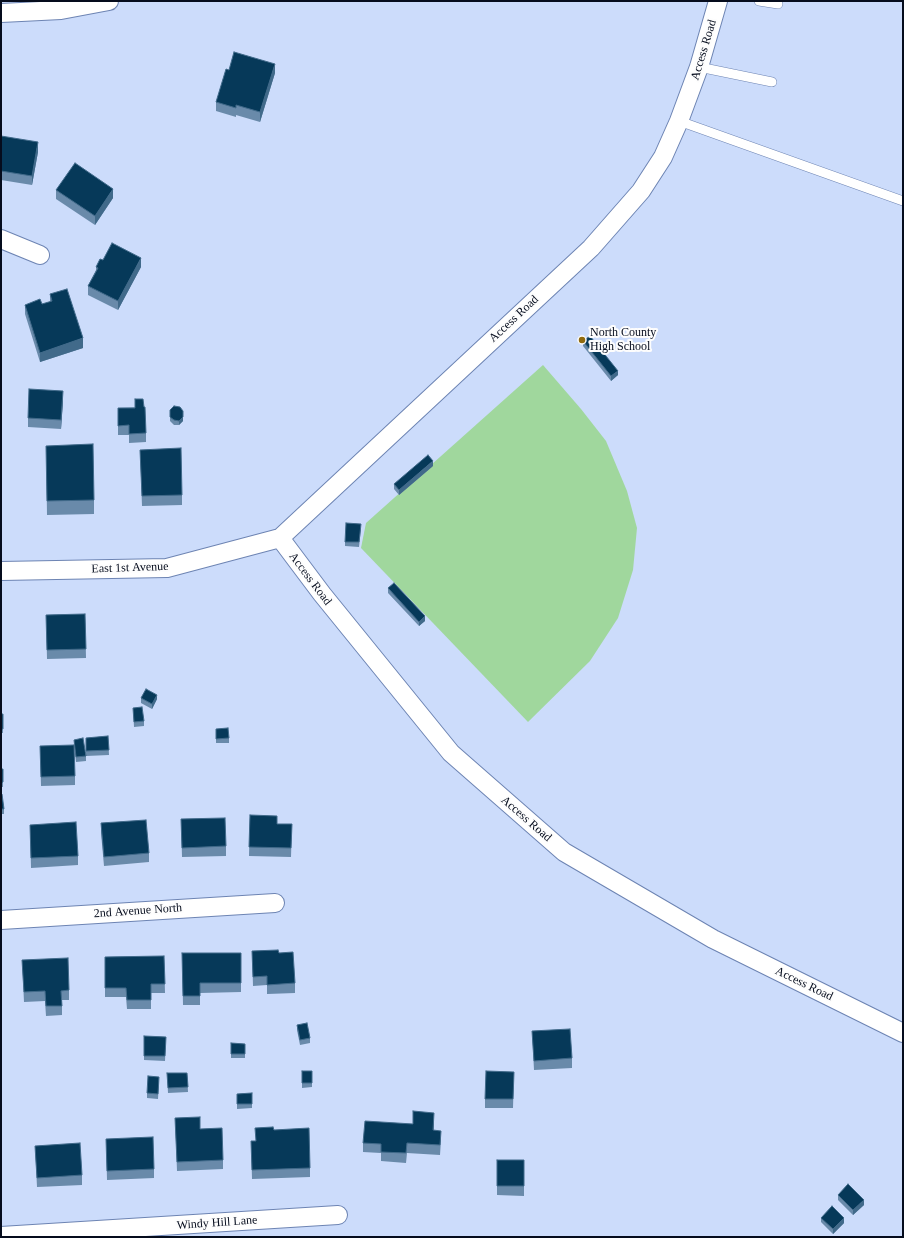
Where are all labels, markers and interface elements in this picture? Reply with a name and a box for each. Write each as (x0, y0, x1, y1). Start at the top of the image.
street label: Access Road (688, 18, 720, 82)
street label: Access Road (486, 292, 542, 346)
place label: North County High School (590, 326, 656, 354)
marker: North County High School (577, 335, 587, 345)
street label: Access Road (285, 550, 335, 608)
street label: East 1st Avenue (91, 559, 169, 577)
street label: Access Road (498, 793, 554, 845)
street label: 2nd Avenue North (93, 901, 183, 921)
street label: Access Road (773, 964, 835, 1004)
street label: Windy Hill Lane (176, 1213, 258, 1233)

